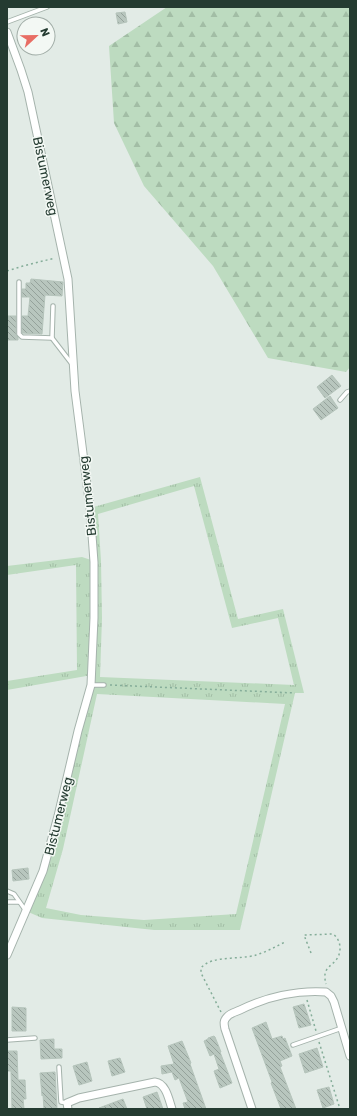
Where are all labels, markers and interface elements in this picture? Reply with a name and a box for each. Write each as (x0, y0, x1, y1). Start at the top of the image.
north arrow (16, 16, 56, 56)
text: N (37, 26, 52, 39)
street label: Bistumerweg (29, 135, 61, 217)
street label: Bistumerweg (76, 455, 100, 537)
street label: Bistumerweg (41, 775, 76, 857)

